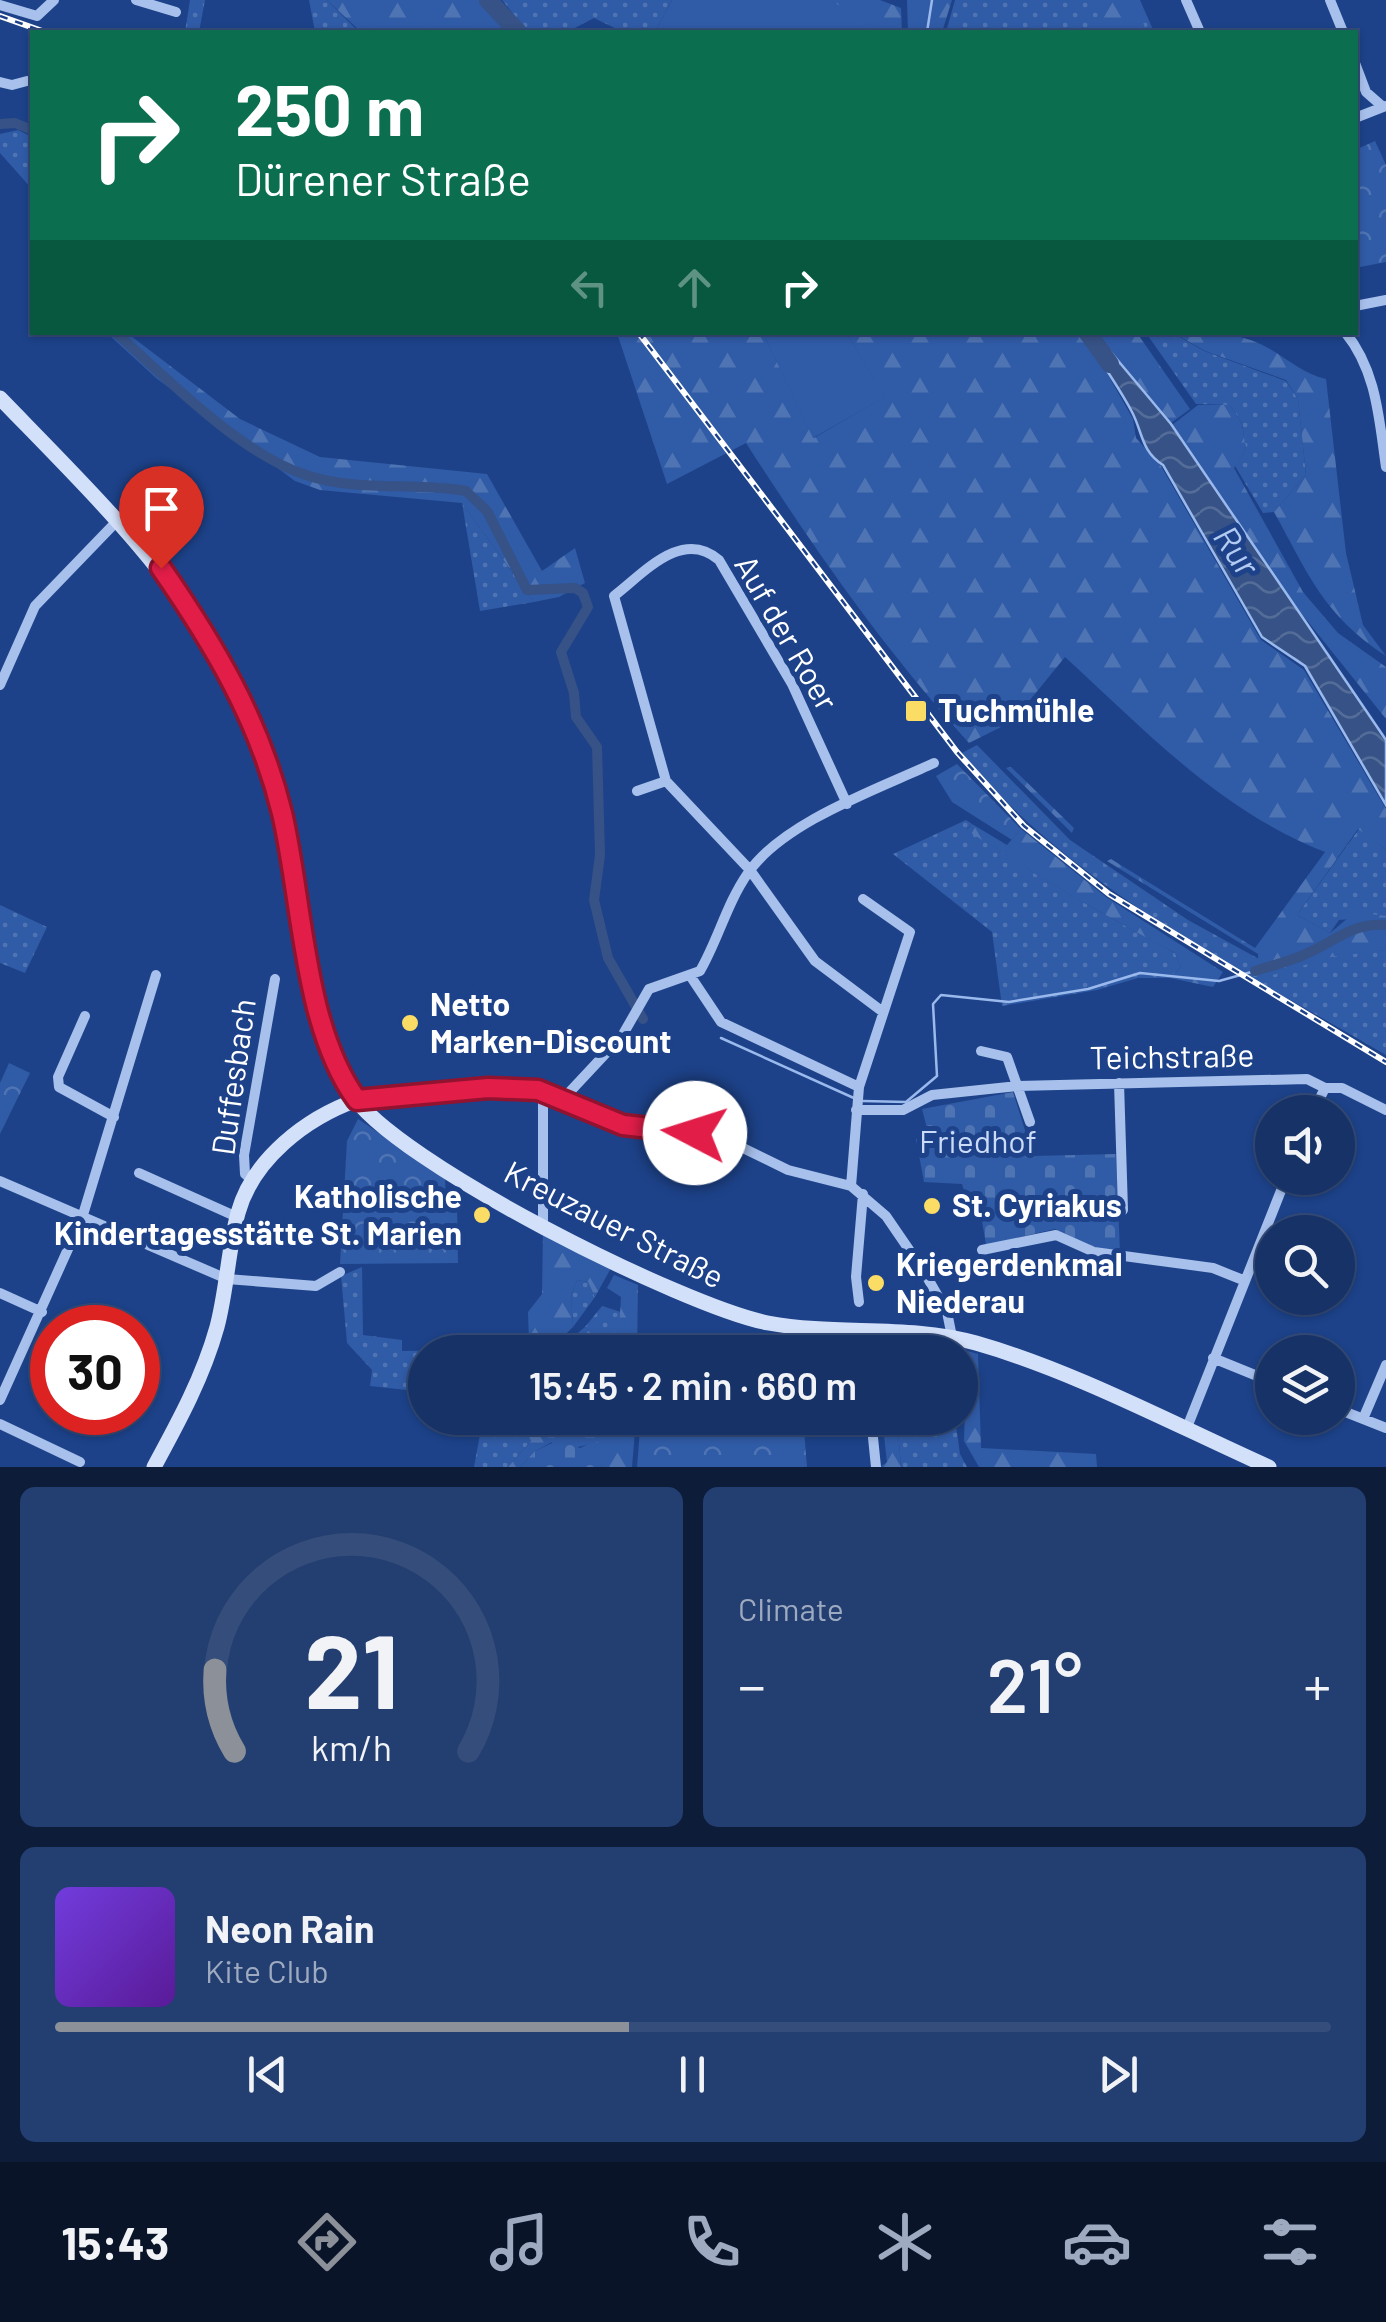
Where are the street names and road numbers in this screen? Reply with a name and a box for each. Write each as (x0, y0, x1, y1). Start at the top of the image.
street label: Auf der Roer (728, 548, 848, 717)
street label: Duffesbach (202, 996, 262, 1157)
street label: Teichstraße (1089, 1035, 1255, 1075)
street label: Kreuzauer Straße (499, 1152, 731, 1295)

